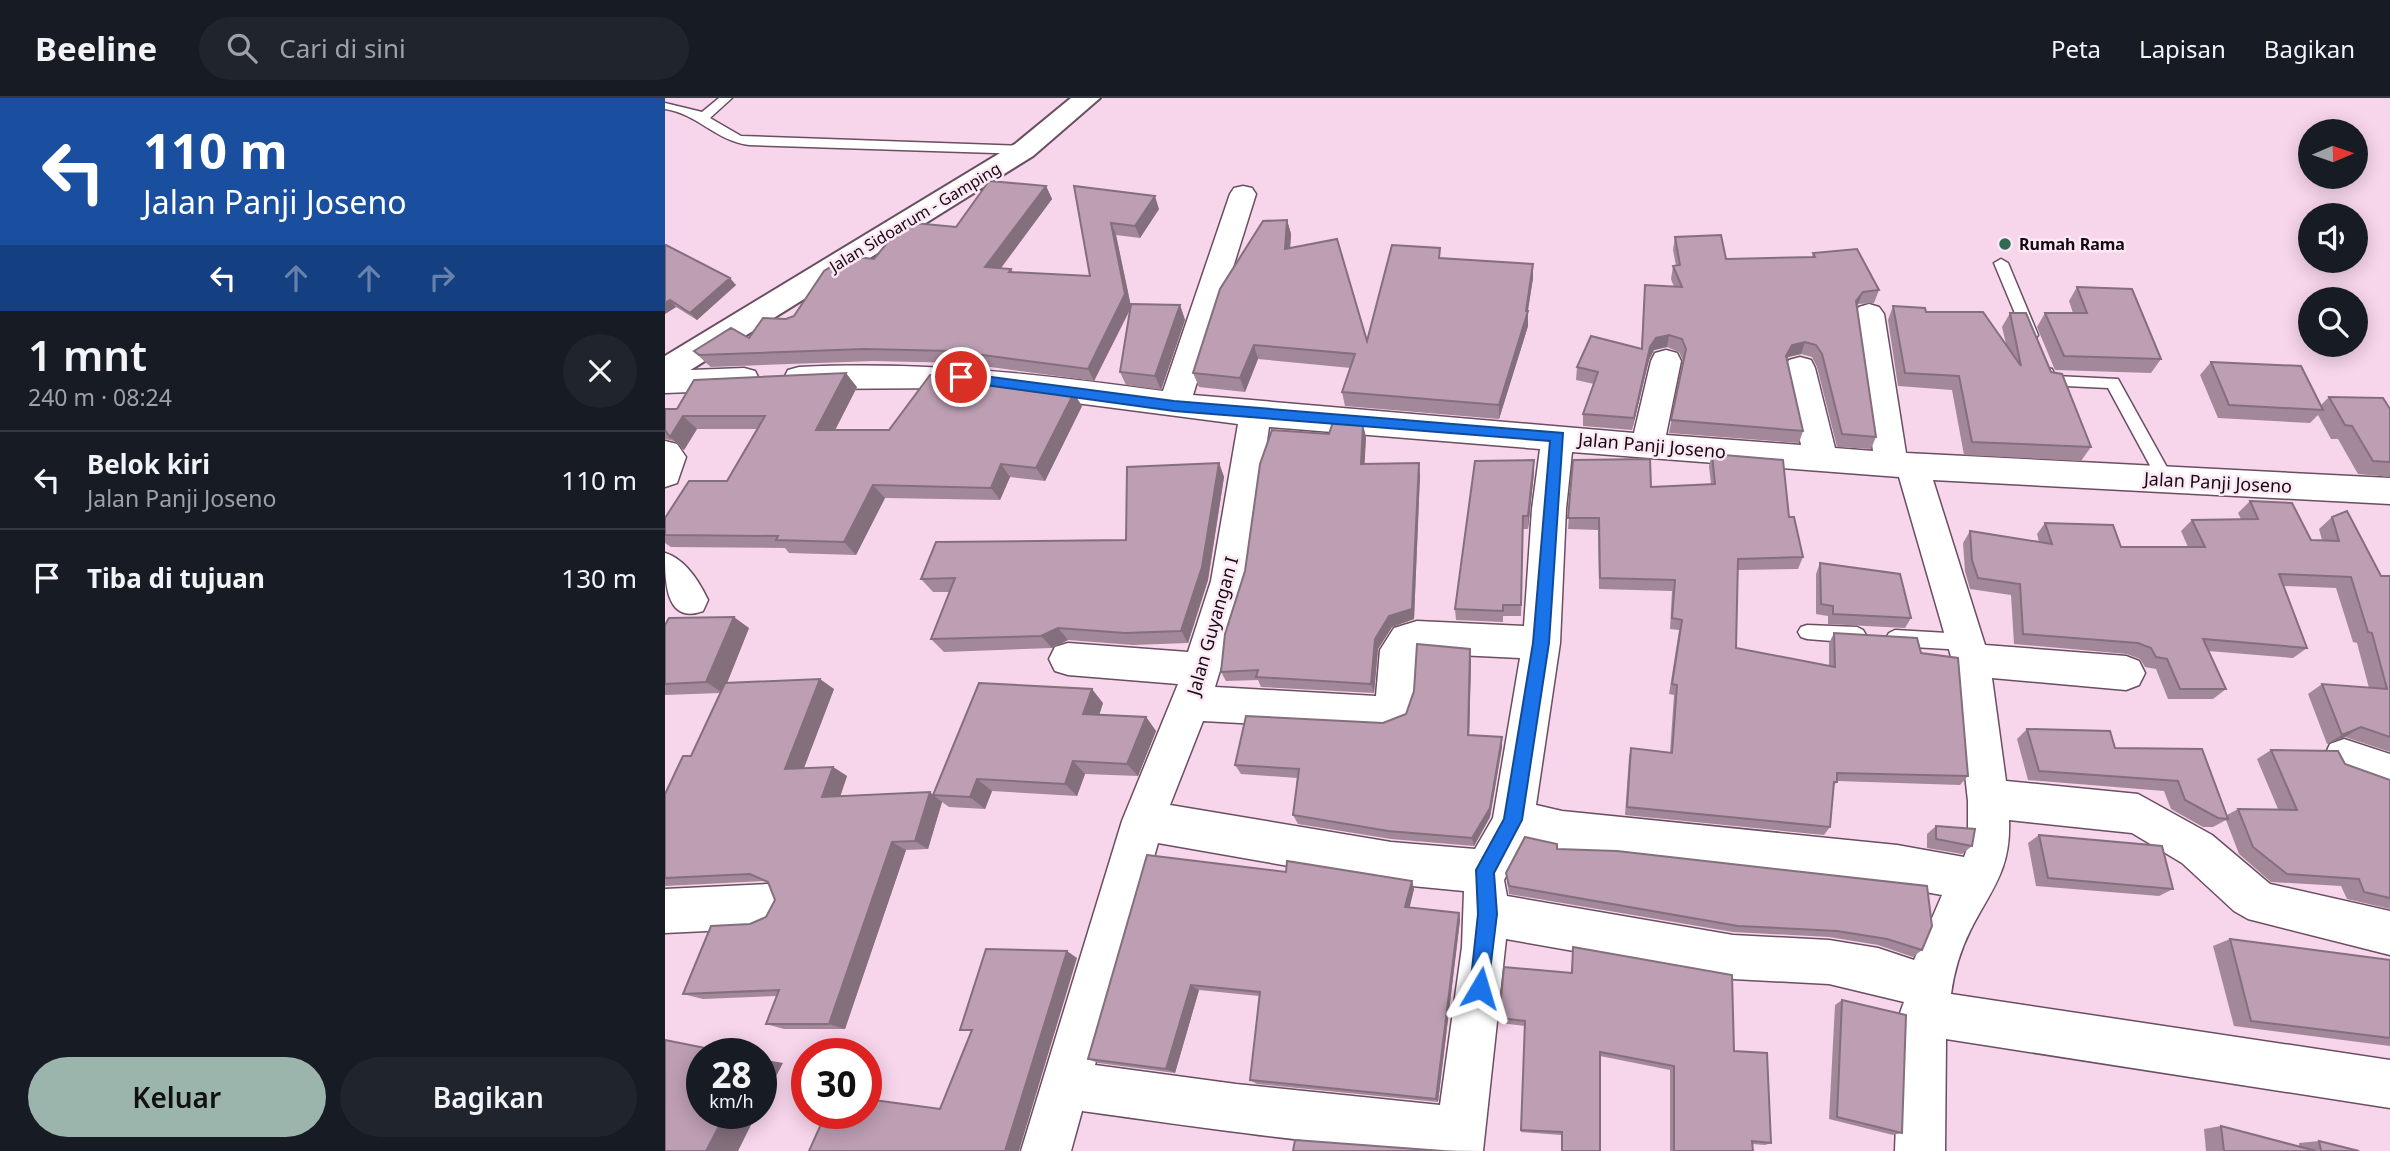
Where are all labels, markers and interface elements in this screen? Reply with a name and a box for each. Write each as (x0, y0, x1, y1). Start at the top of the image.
search box (199, 17, 689, 80)
text: Beeline (35, 26, 157, 71)
icon: search (223, 29, 261, 67)
text: Cari di sini (279, 30, 406, 66)
text: Peta (2051, 32, 2101, 65)
text: Lapisan (2139, 32, 2226, 65)
text: Bagikan (2264, 32, 2355, 65)
text: 110 m (143, 117, 288, 183)
north arrow (2298, 119, 2368, 189)
map controls (2298, 119, 2368, 357)
icon: left (28, 126, 119, 217)
street label: Jalan Sidoarum - Gamping (824, 157, 1005, 278)
text: Jalan Panji Joseno (143, 180, 407, 223)
button: sound (2298, 203, 2368, 273)
place label: Rumah Rama (2019, 233, 2125, 255)
marker: Rumah Rama (1997, 236, 2013, 252)
icon: left (204, 259, 242, 297)
icon: ahead (277, 259, 315, 297)
icon: ahead (350, 259, 388, 297)
icon: right (423, 259, 461, 297)
button: search (2298, 287, 2368, 357)
text: 1 mnt (28, 326, 147, 383)
button: close (563, 334, 637, 408)
pin (931, 347, 991, 407)
icon: arrive (942, 358, 980, 396)
text: 240 m · 08:24 (28, 381, 172, 413)
street label: Jalan Panji Joseno (1575, 426, 1727, 463)
text: Belok kiri (87, 446, 210, 482)
icon: left (28, 461, 66, 499)
text: 110 m (561, 462, 637, 498)
street label: Jalan Panji Joseno (2141, 466, 2293, 498)
text: Jalan Panji Joseno (87, 482, 276, 514)
street label: Jalan Guyangan I (1180, 554, 1243, 700)
icon: arrive (28, 559, 66, 597)
text: Tiba di tujuan (87, 560, 265, 596)
text: 130 m (561, 560, 637, 596)
position arrow (1443, 951, 1517, 1025)
speed limit sign: 30 (791, 1038, 882, 1129)
text: 28 (711, 1051, 752, 1098)
button: Keluar (28, 1057, 326, 1137)
button: Bagikan (340, 1057, 637, 1137)
text: km/h (709, 1089, 754, 1113)

